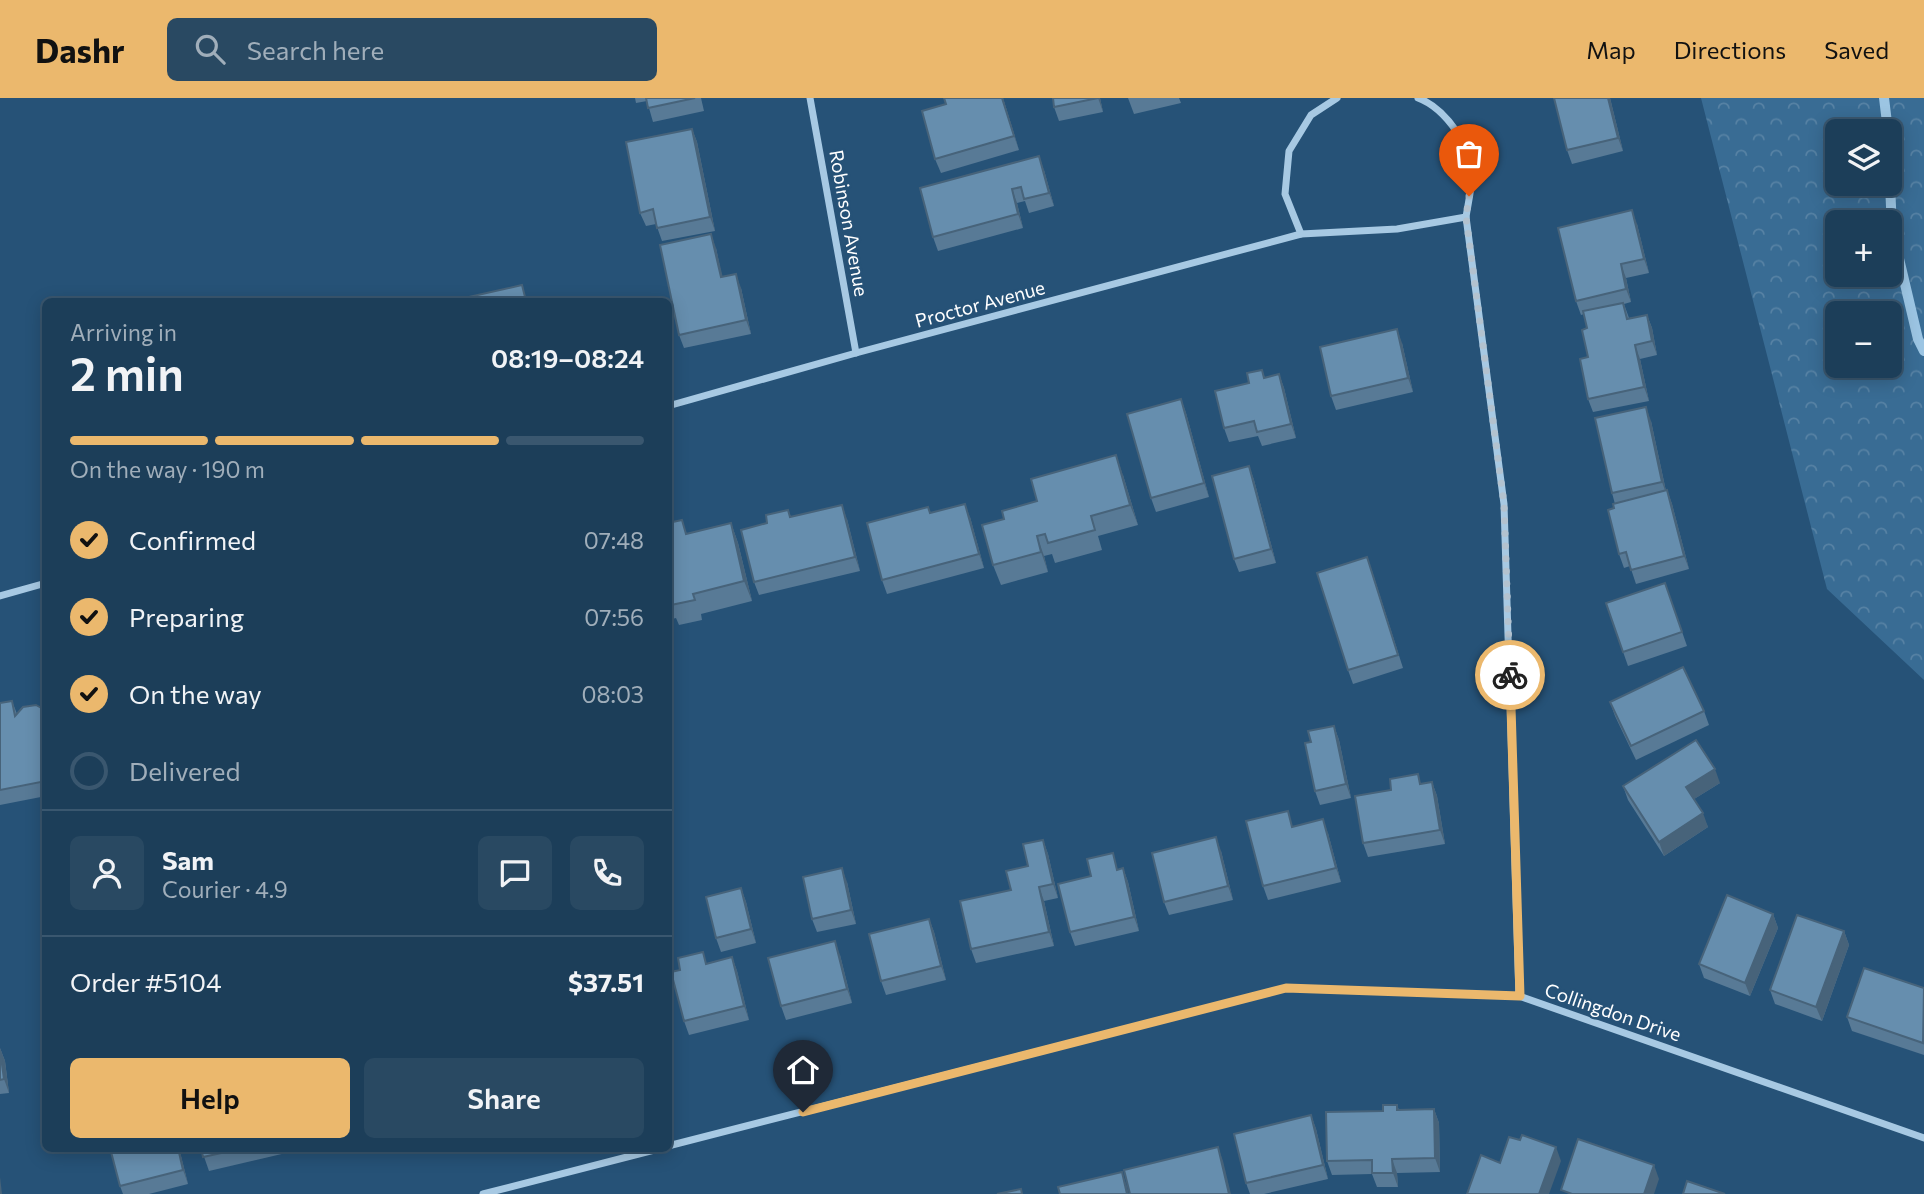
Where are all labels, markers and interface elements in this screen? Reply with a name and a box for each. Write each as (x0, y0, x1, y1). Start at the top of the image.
search box (167, 18, 657, 81)
text: Dashr (35, 29, 125, 70)
icon: search (191, 30, 229, 68)
text: Search here (247, 34, 384, 65)
text: Map (1586, 35, 1636, 64)
text: Directions (1674, 35, 1786, 64)
text: Saved (1824, 35, 1889, 64)
map controls (1825, 119, 1902, 378)
button: layers (1825, 119, 1902, 196)
pin (1439, 124, 1499, 196)
icon: bag (1450, 135, 1488, 173)
street label: Robinson Avenue (825, 148, 874, 298)
button: + (1825, 210, 1902, 287)
street label: Proctor Avenue (912, 275, 1047, 332)
button: − (1825, 301, 1902, 378)
text: Arriving in (70, 318, 177, 346)
text: 08:19–08:24 (491, 342, 644, 373)
text: 2 min (70, 344, 184, 400)
text: On the way · 190 m (70, 455, 265, 483)
icon: check (70, 521, 108, 559)
text: Confirmed (129, 524, 256, 555)
text: 07:48 (584, 526, 644, 554)
icon: check (70, 598, 108, 636)
text: Preparing (129, 601, 244, 632)
text: 07:56 (584, 603, 644, 631)
courier (1475, 640, 1545, 710)
icon: bike (1491, 656, 1529, 694)
icon: check (70, 675, 108, 713)
text: On the way (129, 678, 262, 709)
text: 08:03 (582, 680, 644, 708)
text: Delivered (129, 755, 240, 786)
button: person (70, 836, 144, 910)
button: chat (478, 836, 552, 910)
button: phone (570, 836, 644, 910)
text: Sam (162, 844, 214, 875)
text: Courier · 4.9 (162, 875, 288, 903)
text: Order #5104 (70, 966, 222, 997)
text: $37.51 (568, 966, 644, 997)
street label: Collingdon Drive (1542, 977, 1684, 1046)
pin (773, 1040, 833, 1112)
icon: home (784, 1051, 822, 1089)
button: Help (70, 1058, 350, 1138)
button: Share (364, 1058, 644, 1138)

